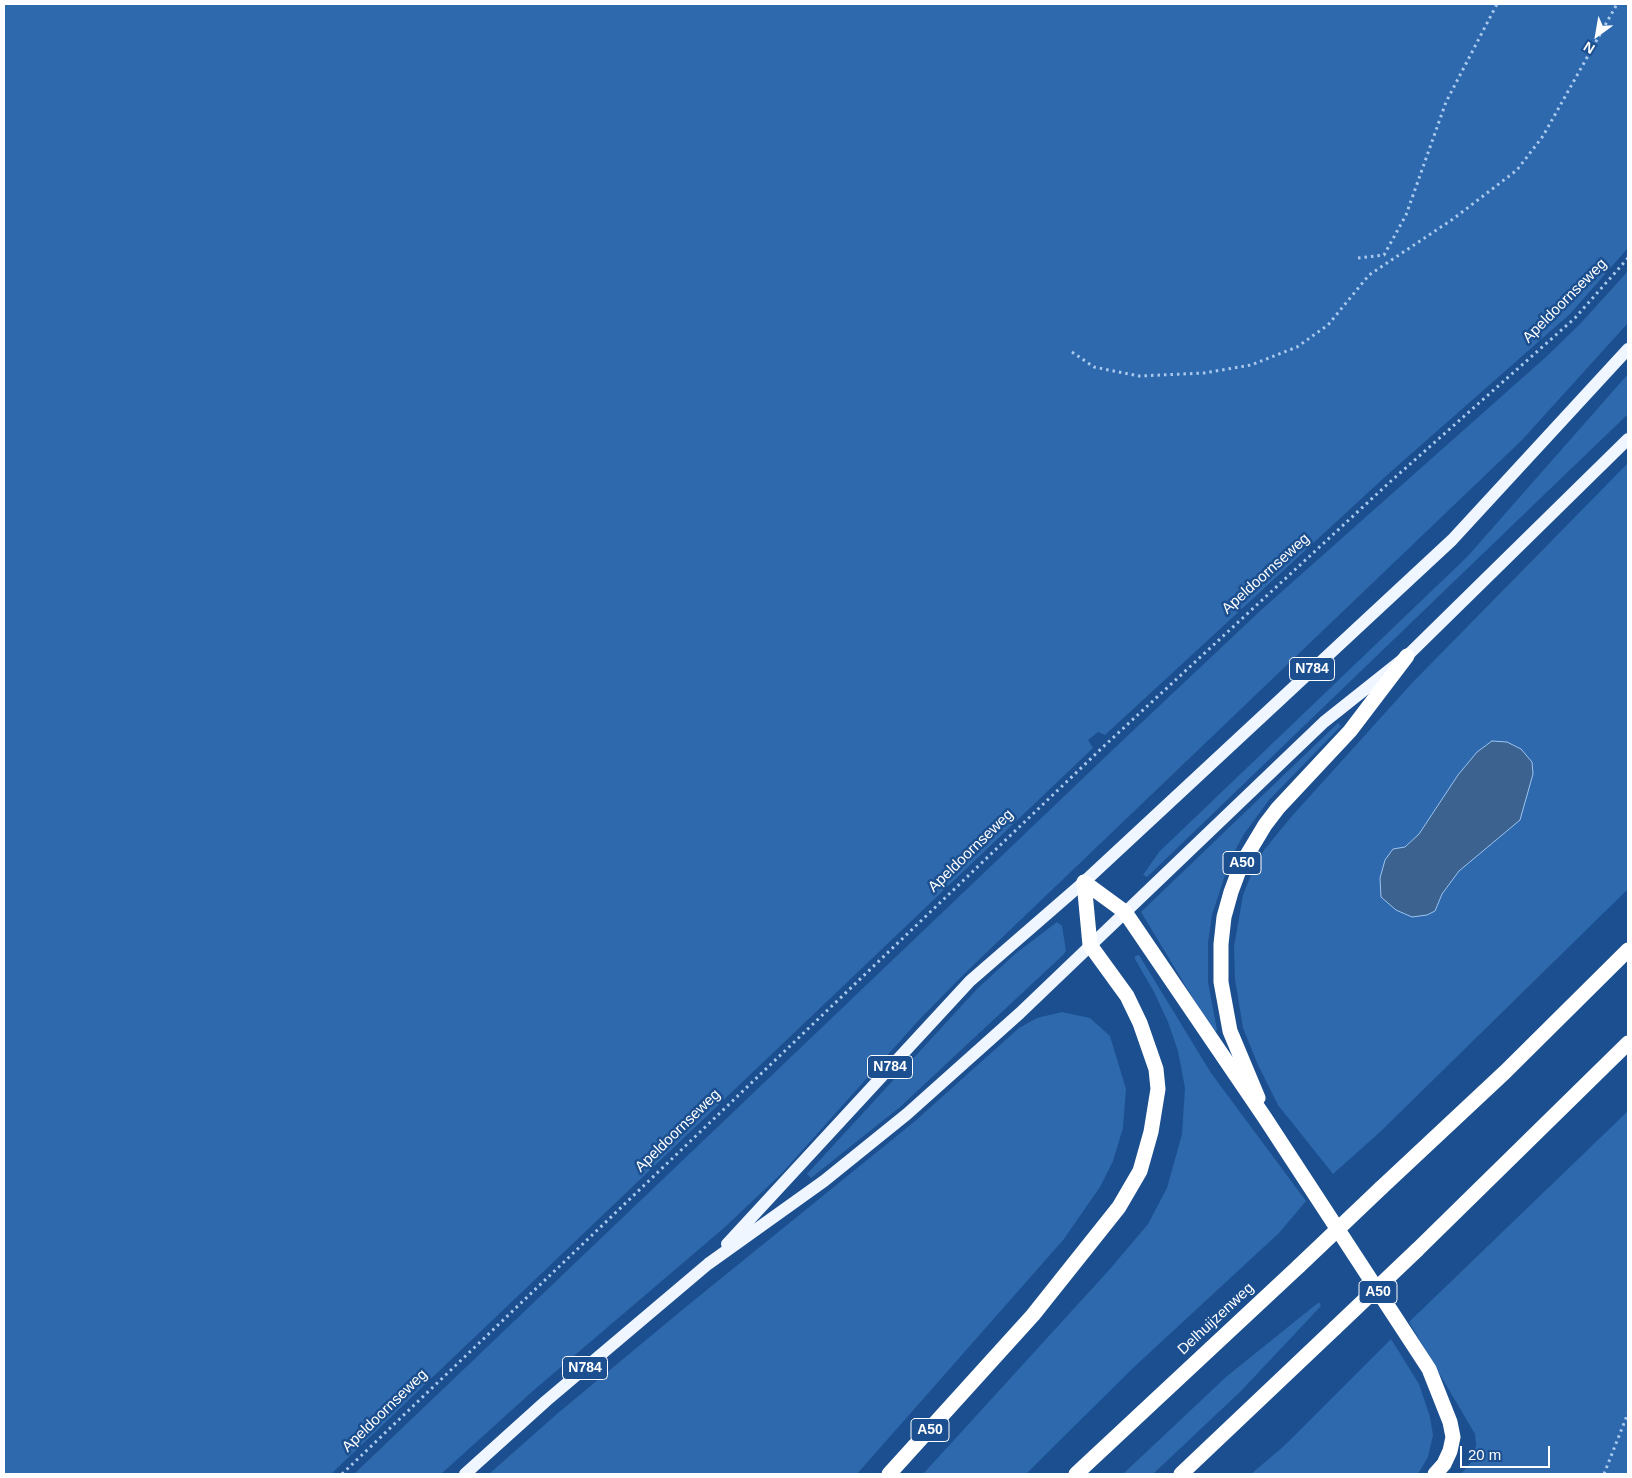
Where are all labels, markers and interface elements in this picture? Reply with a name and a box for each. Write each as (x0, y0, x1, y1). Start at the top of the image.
north arrow (1572, 10, 1622, 60)
text: N (1581, 38, 1598, 57)
street label: Apeldoornseweg (1519, 255, 1611, 347)
street label: Apeldoornseweg (1218, 530, 1314, 618)
road number: N784 (1290, 658, 1334, 681)
street label: Apeldoornseweg (925, 806, 1017, 896)
road number: A50 (1223, 851, 1261, 874)
road number: N784 (868, 1056, 912, 1078)
street label: Apeldoornseweg (632, 1086, 724, 1176)
street label: Delhuijzenweg (1174, 1279, 1258, 1359)
road number: A50 (1359, 1280, 1397, 1304)
road number: N784 (562, 1356, 608, 1380)
street label: Apeldoornseweg (339, 1366, 431, 1456)
road number: A50 (911, 1418, 949, 1442)
scale bar (1462, 1436, 1552, 1468)
text: 20 m (1468, 1446, 1501, 1463)

